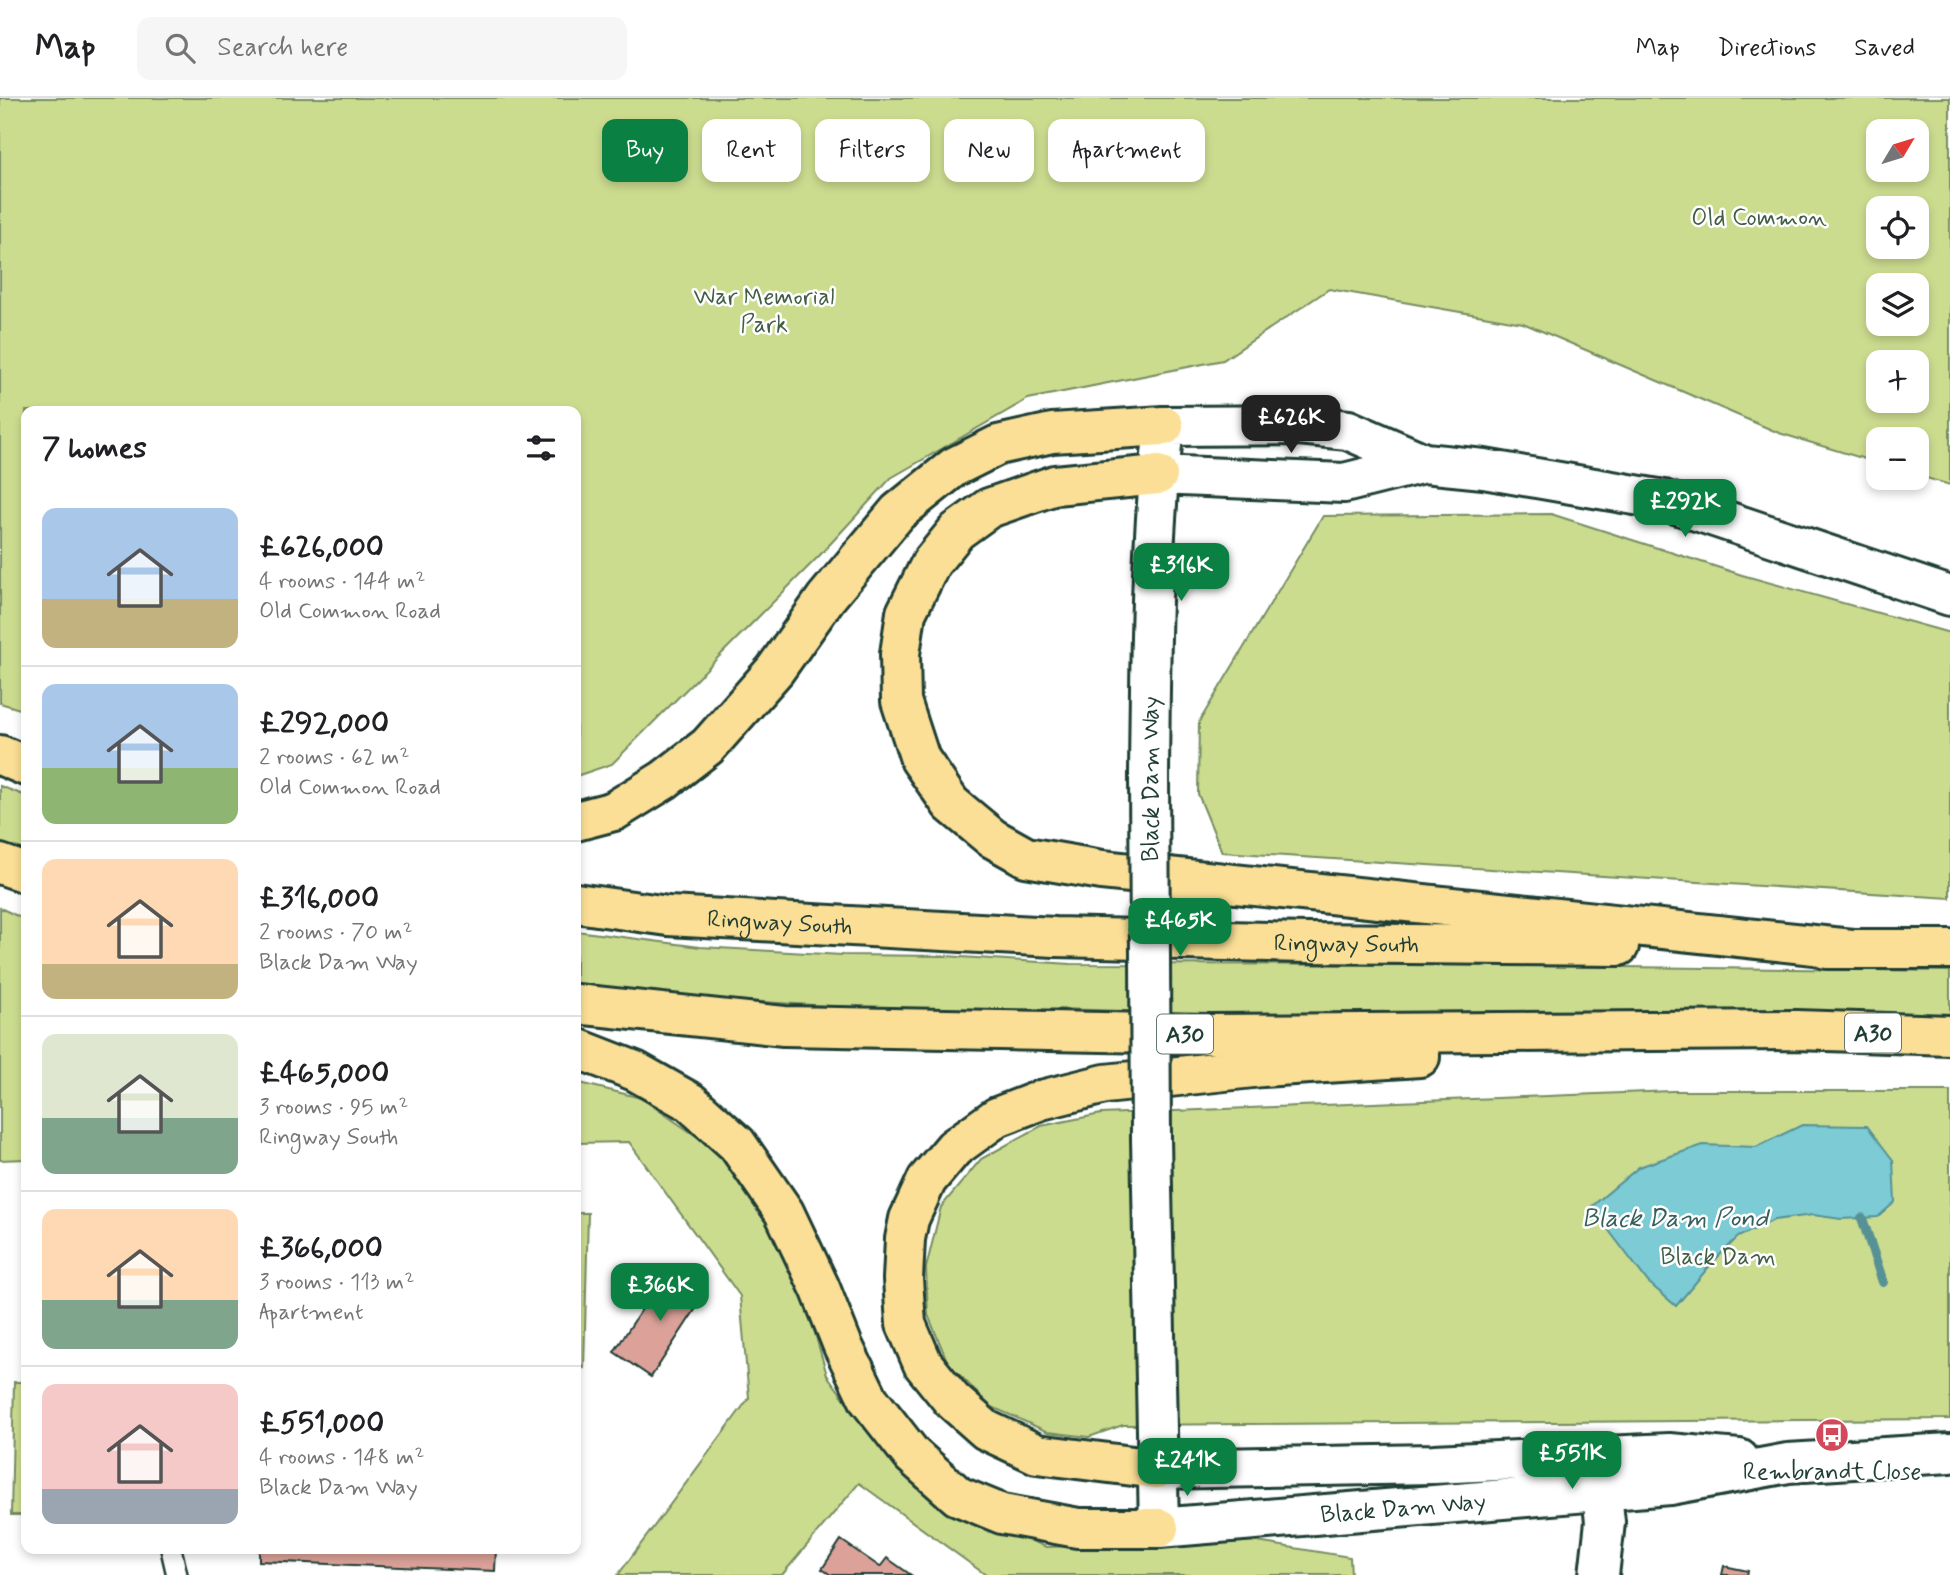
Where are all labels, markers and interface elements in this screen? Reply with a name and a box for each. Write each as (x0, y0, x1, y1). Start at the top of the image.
search box (137, 17, 627, 80)
text: Map (35, 26, 95, 70)
icon: search (161, 29, 199, 67)
text: Search here (217, 31, 348, 65)
text: Map (1636, 33, 1680, 64)
text: Directions (1718, 33, 1816, 64)
text: Saved (1854, 33, 1915, 64)
chip: Buy (602, 119, 688, 182)
chip: Rent (702, 119, 801, 182)
chip: Filters (815, 119, 930, 182)
chip: New (944, 119, 1034, 182)
chip: Apartment (1048, 119, 1205, 182)
north arrow (1866, 119, 1928, 182)
map controls (1866, 119, 1929, 490)
button: locate (1866, 196, 1929, 259)
park label: Old Common (1691, 203, 1827, 234)
button: layers (1866, 273, 1929, 336)
park label: War Memorial Park (693, 282, 835, 341)
button: + (1866, 350, 1929, 413)
pin: £626K (1242, 396, 1340, 455)
text: £626K (1257, 403, 1325, 433)
button: − (1866, 427, 1929, 490)
text: 7 homes (42, 429, 147, 468)
icon: filters (522, 429, 560, 467)
pin: £292K (1636, 480, 1734, 539)
text: £292K (1649, 487, 1721, 517)
text: £626,000 (259, 528, 384, 567)
icon: home (98, 536, 182, 620)
pin: £316K (1132, 544, 1230, 603)
text: £316K (1149, 551, 1213, 581)
text: 4 rooms · 144 m² (259, 567, 426, 597)
text: Old Common Road (259, 597, 441, 627)
street label: Black Dam Way (1136, 696, 1167, 862)
text: £292,000 (259, 704, 389, 743)
icon: home (98, 712, 182, 796)
text: 2 rooms · 62 m² (259, 743, 410, 773)
text: Old Common Road (259, 773, 441, 803)
text: £316,000 (259, 879, 379, 918)
icon: home (98, 887, 182, 971)
pin: £465K (1131, 898, 1229, 958)
street label: Ringway South (706, 904, 853, 943)
text: £465K (1144, 906, 1216, 936)
text: 2 rooms · 70 m² (259, 918, 413, 948)
street label: Ringway South (1273, 928, 1419, 962)
text: Black Dam Way (259, 948, 418, 978)
road number: A30 (1845, 1014, 1901, 1052)
road number: A30 (1157, 1015, 1213, 1054)
text: £465,000 (259, 1054, 389, 1093)
icon: home (98, 1062, 182, 1146)
text: 3 rooms · 95 m² (259, 1093, 408, 1123)
text: Ringway South (259, 1123, 398, 1153)
water label: Black Dam Pond (1582, 1202, 1771, 1236)
text: £366,000 (259, 1229, 383, 1268)
icon: home (98, 1237, 182, 1321)
park label: Black Dam (1660, 1242, 1776, 1273)
pin: £366K (611, 1264, 709, 1323)
text: 3 rooms · 113 m² (259, 1268, 414, 1298)
text: £366K (627, 1271, 693, 1301)
text: Apartment (259, 1298, 364, 1328)
text: £551,000 (259, 1404, 384, 1443)
icon: home (98, 1412, 182, 1496)
bus stop icon: Rembrandt Close (1813, 1416, 1851, 1454)
pin: £551K (1523, 1432, 1621, 1491)
pin: £241K (1138, 1438, 1236, 1498)
text: £551K (1538, 1439, 1606, 1469)
text: 4 rooms · 148 m² (259, 1443, 424, 1473)
text: £241K (1154, 1446, 1220, 1476)
place label: Rembrandt Close (1743, 1457, 1921, 1488)
text: Black Dam Way (259, 1473, 418, 1503)
street label: Black Dam Way (1319, 1487, 1487, 1531)

